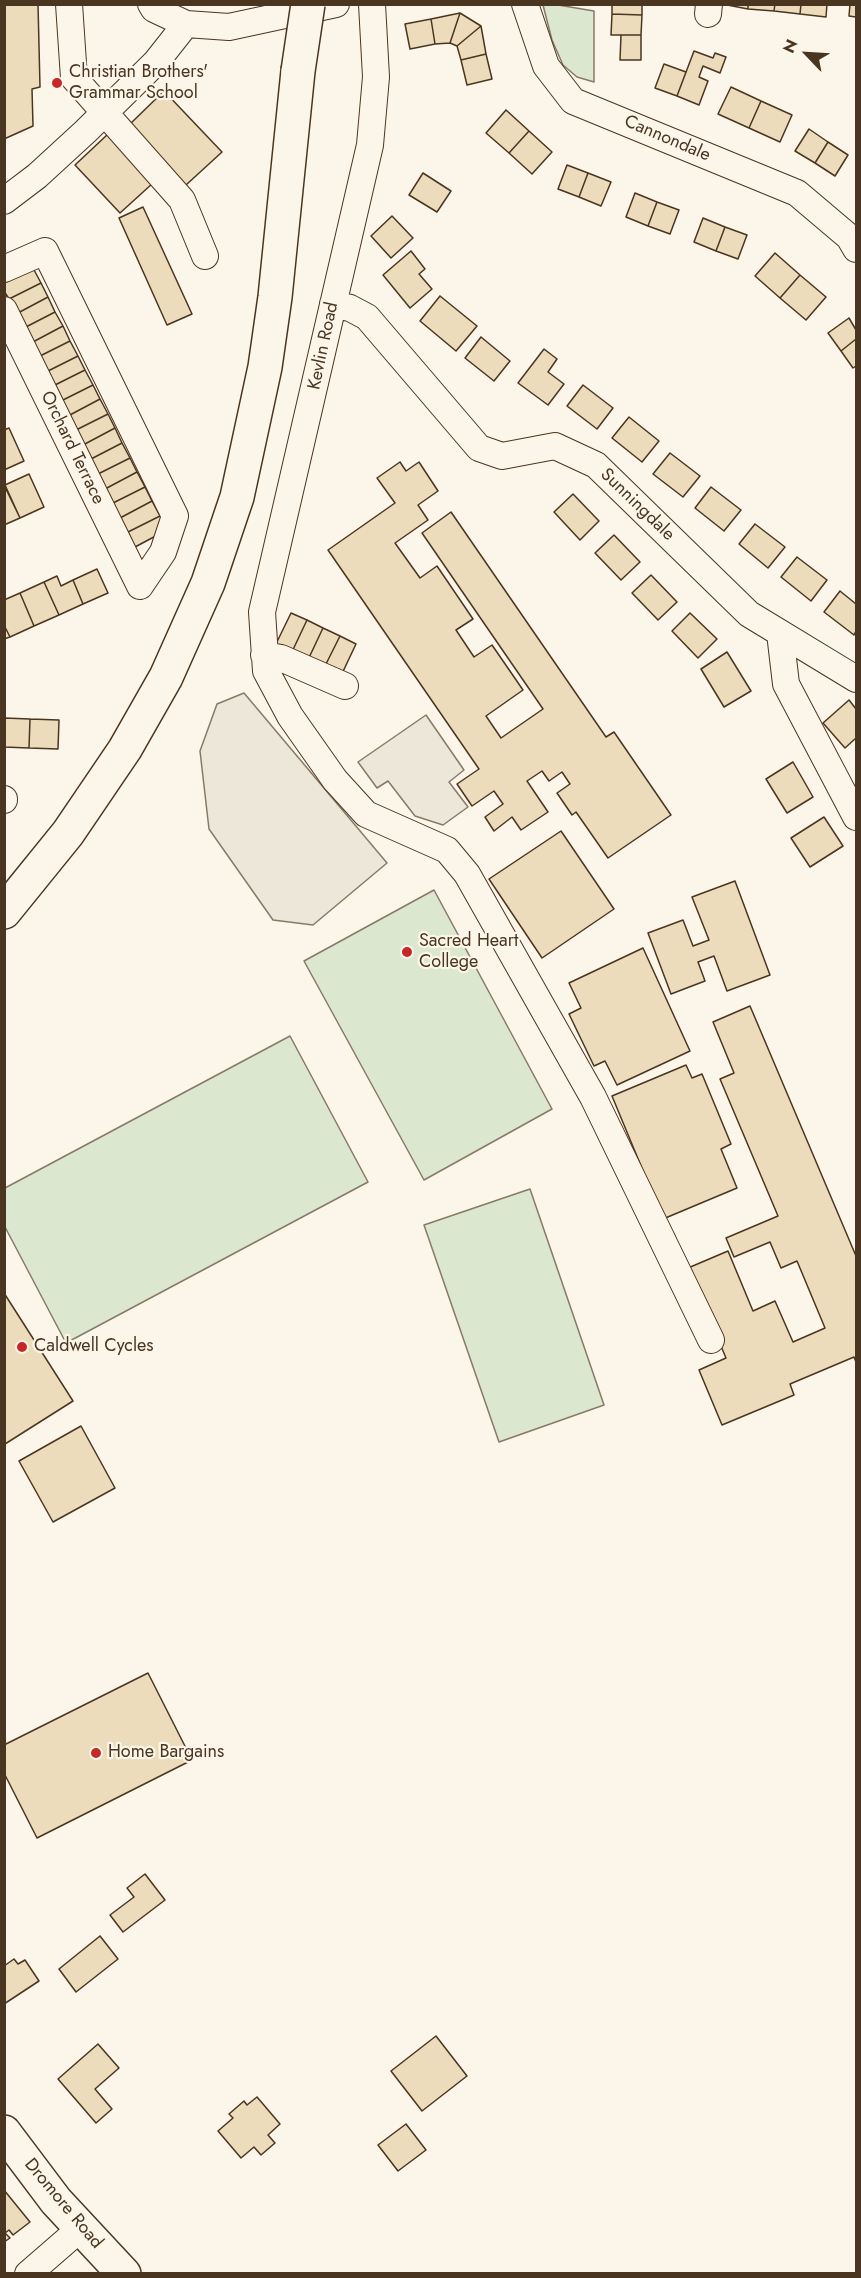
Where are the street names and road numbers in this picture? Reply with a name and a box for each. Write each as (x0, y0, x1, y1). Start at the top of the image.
street label: Cannondale (621, 111, 713, 167)
street label: Kevlin Road (304, 300, 344, 392)
street label: Orchard Terrace (35, 388, 109, 508)
street label: Sunningdale (595, 464, 679, 546)
street label: Dromore Road (19, 2154, 107, 2254)

